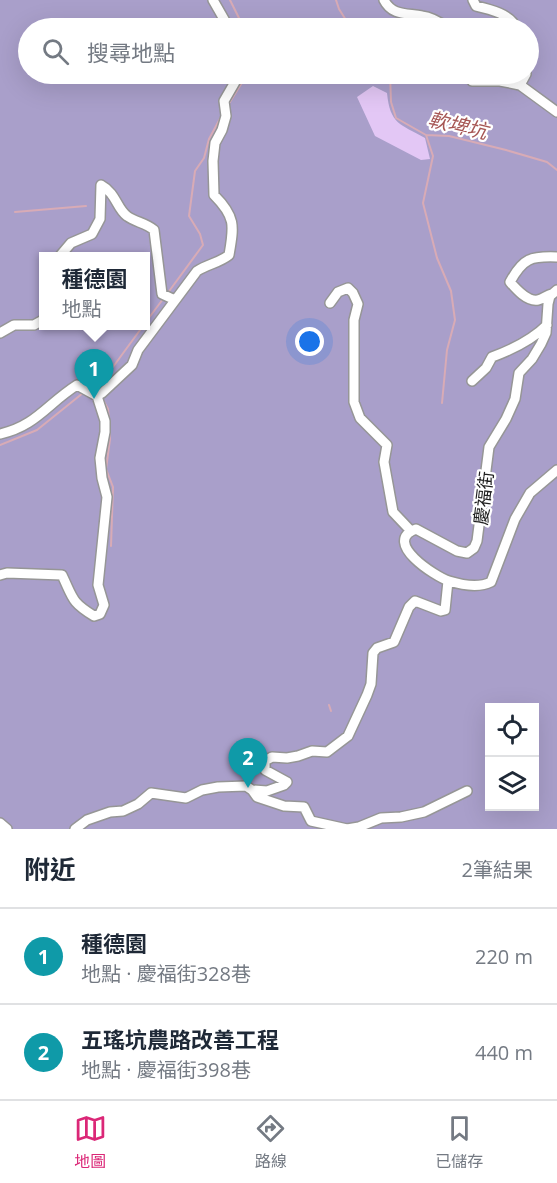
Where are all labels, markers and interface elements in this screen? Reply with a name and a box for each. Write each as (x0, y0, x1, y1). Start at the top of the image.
search box (18, 18, 539, 84)
icon: search (39, 35, 72, 68)
text: 搜尋地點 (87, 37, 175, 67)
water label: 軟埤坑 (426, 105, 493, 146)
popup (39, 252, 150, 330)
text: 種德園 (61, 263, 128, 293)
text: 地點 (61, 295, 101, 322)
your location (295, 327, 324, 356)
pin: 1 (74, 350, 113, 399)
street label: 慶福街 (468, 470, 498, 526)
map controls (485, 703, 539, 811)
button: locate (485, 703, 539, 757)
pin: 2 (228, 738, 268, 788)
button: layers (485, 757, 539, 811)
text: 附近 (24, 851, 76, 887)
text: 2筆結果 (462, 856, 533, 883)
text: 種德園 (81, 928, 147, 958)
text: 1 (38, 943, 49, 970)
text: 220 m (475, 943, 533, 970)
text: 地點 · 慶福街328巷 (81, 960, 251, 987)
text: 五瑤坑農路改善工程 (81, 1024, 279, 1054)
text: 2 (38, 1039, 49, 1066)
text: 440 m (475, 1039, 533, 1066)
text: 地點 · 慶福街398巷 (81, 1056, 251, 1083)
tab: 地圖 (74, 1112, 107, 1172)
tab: 路線 (254, 1112, 287, 1172)
tab: 已儲存 (435, 1112, 483, 1172)

